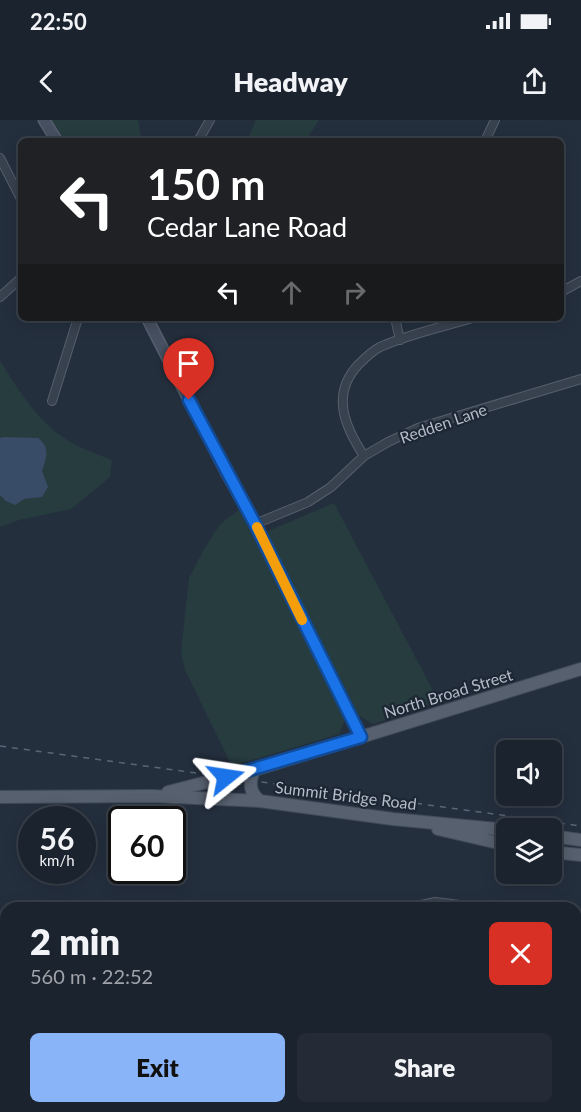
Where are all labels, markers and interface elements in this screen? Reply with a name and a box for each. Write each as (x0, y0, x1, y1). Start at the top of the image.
text: 22:50 (30, 8, 87, 35)
icon: back (30, 65, 63, 98)
text: Headway (233, 65, 348, 98)
icon: share (518, 65, 551, 98)
text: 150 m (147, 159, 265, 209)
icon: left (48, 162, 126, 240)
text: Cedar Lane Road (147, 210, 347, 243)
icon: left (212, 276, 245, 309)
icon: ahead (275, 276, 308, 309)
icon: right (338, 276, 371, 309)
pin (163, 338, 214, 400)
icon: arrive (172, 347, 205, 380)
street label: Redden Lane (397, 399, 489, 447)
street label: North Broad Street (381, 664, 515, 722)
map controls (496, 740, 562, 884)
button: sound (496, 740, 562, 806)
position arrow (194, 745, 258, 809)
street label: Summit Bridge Road (274, 777, 418, 813)
speed limit sign: 60 (108, 806, 186, 884)
button: layers (496, 818, 562, 884)
text: 56 (40, 820, 74, 856)
text: km/h (39, 851, 75, 869)
text: 2 min (30, 919, 120, 963)
button: close (489, 922, 552, 985)
text: 560 m · 22:52 (30, 964, 153, 988)
button: Exit (30, 1033, 285, 1102)
button: Share (297, 1033, 552, 1102)

